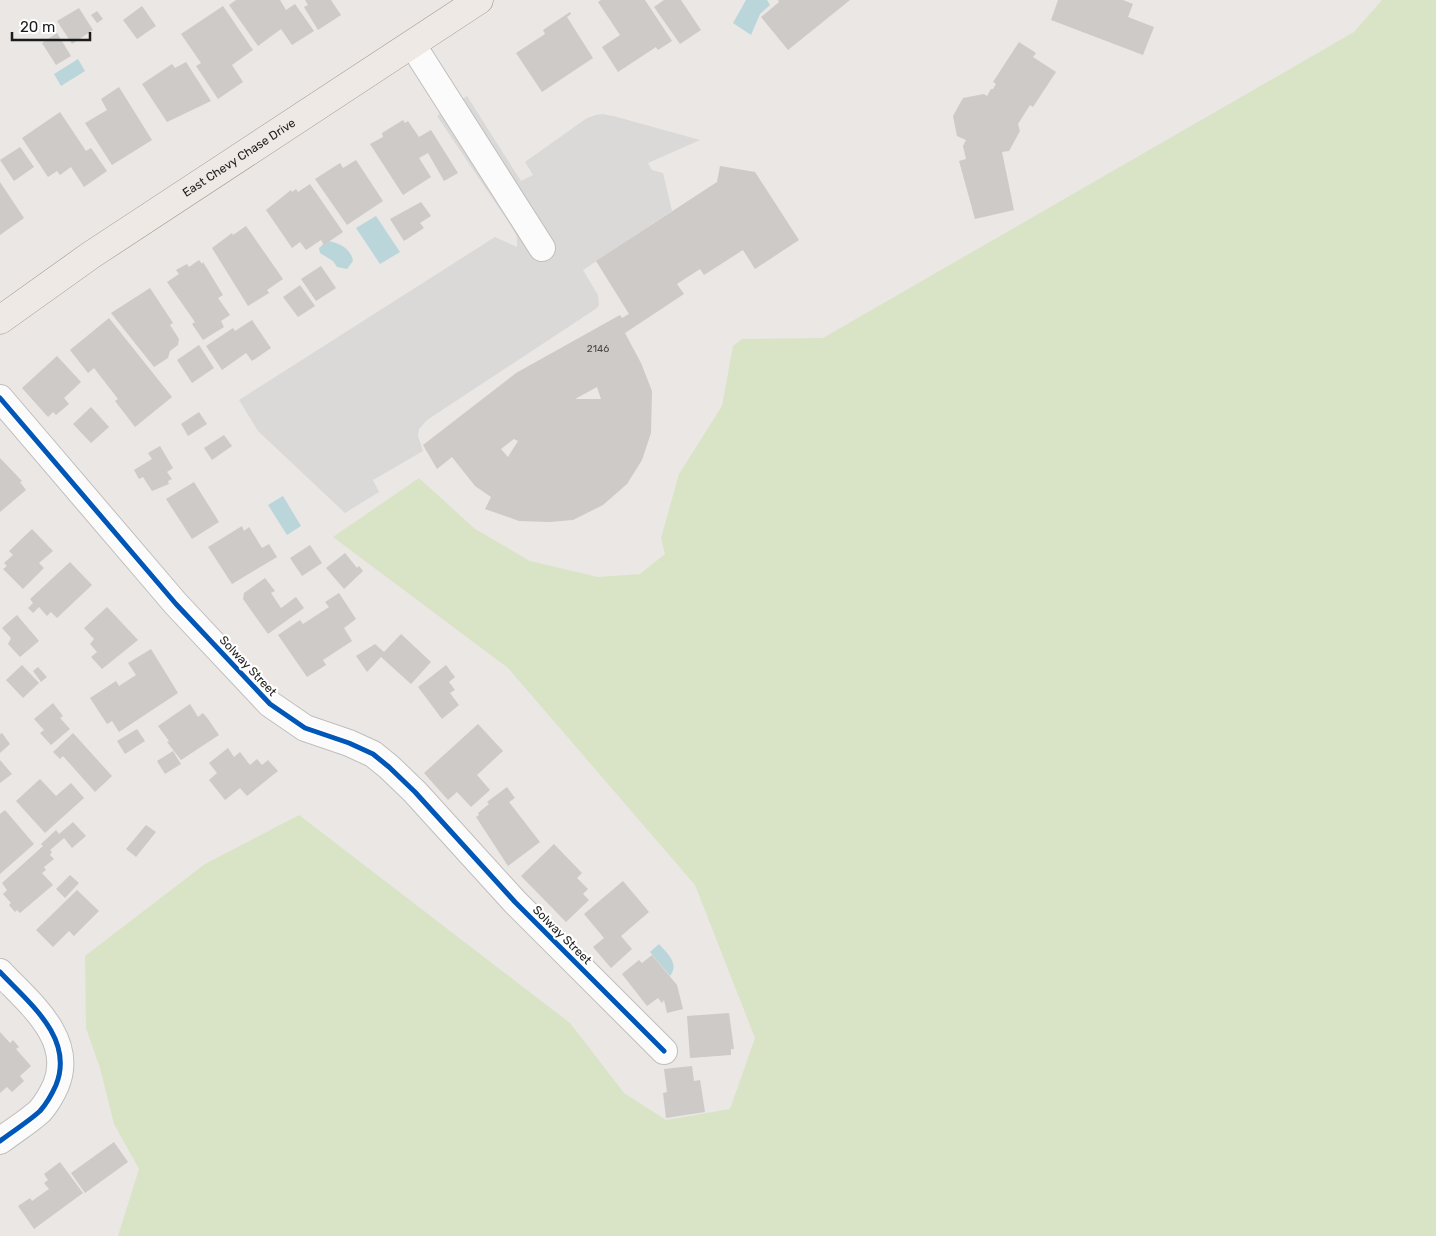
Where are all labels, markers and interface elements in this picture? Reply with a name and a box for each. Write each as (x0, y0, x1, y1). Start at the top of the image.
scale bar (12, 10, 90, 42)
text: 20 m (20, 18, 55, 36)
street label: East Chevy Chase Drive (180, 115, 298, 200)
house number: 2146 (587, 343, 609, 355)
street label: Solway Street (217, 633, 280, 699)
street label: Solway Street (530, 903, 594, 967)

